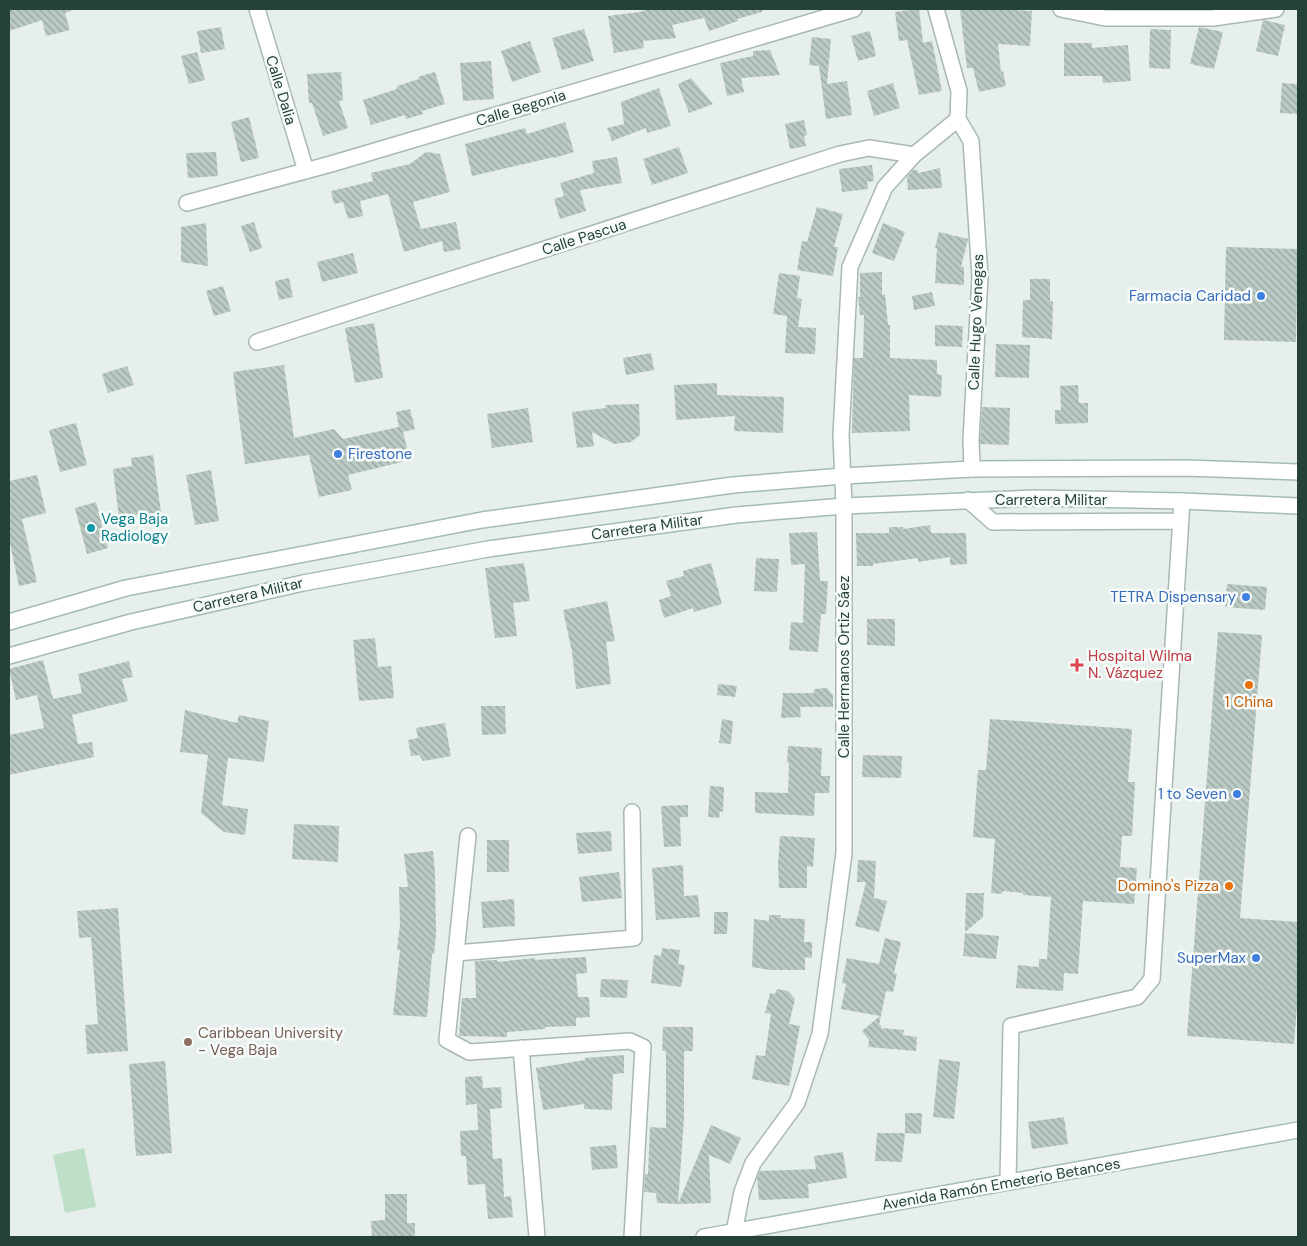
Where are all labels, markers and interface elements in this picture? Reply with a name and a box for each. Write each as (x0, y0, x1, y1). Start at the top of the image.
street label: Calle Dalia (261, 53, 301, 127)
street label: Calle Begonia (474, 85, 568, 131)
street label: Calle Pascua (539, 214, 629, 260)
street label: Calle Hugo Venegas (964, 253, 988, 391)
place label: Farmacia Caridad (1129, 286, 1251, 306)
marker: Farmacia Caridad (1255, 290, 1267, 302)
place label: Firestone (348, 444, 412, 464)
marker: Firestone (332, 448, 344, 460)
street label: Carretera Militar (995, 490, 1108, 510)
place label: Vega Baja Radiology (101, 509, 169, 546)
street label: Carretera Militar (590, 509, 705, 545)
marker: Vega Baja Radiology (85, 522, 97, 534)
street label: Carretera Militar (191, 572, 306, 617)
street label: Calle Hermanos Ortiz Sáez (834, 576, 854, 758)
place label: TETRA Dispensary (1110, 587, 1237, 607)
marker: TETRA Dispensary (1240, 591, 1252, 603)
place label: Hospital Wilma N. Vázquez (1088, 646, 1192, 683)
marker: Hospital Wilma N. Vázquez (1070, 658, 1084, 672)
marker: 1 China (1243, 679, 1255, 691)
place label: 1 China (1225, 692, 1273, 712)
place label: 1 to Seven (1158, 784, 1227, 804)
marker: 1 to Seven (1231, 788, 1243, 800)
place label: Domino's Pizza (1118, 876, 1219, 896)
marker: Domino's Pizza (1223, 880, 1235, 892)
place label: SuperMax (1177, 948, 1247, 968)
marker: SuperMax (1250, 952, 1262, 964)
place label: Caribbean University - Vega Baja (198, 1023, 344, 1060)
marker: Caribbean University - Vega Baja (182, 1036, 194, 1048)
street label: Avenida Ramón Emeterio Betances (880, 1153, 1122, 1215)

